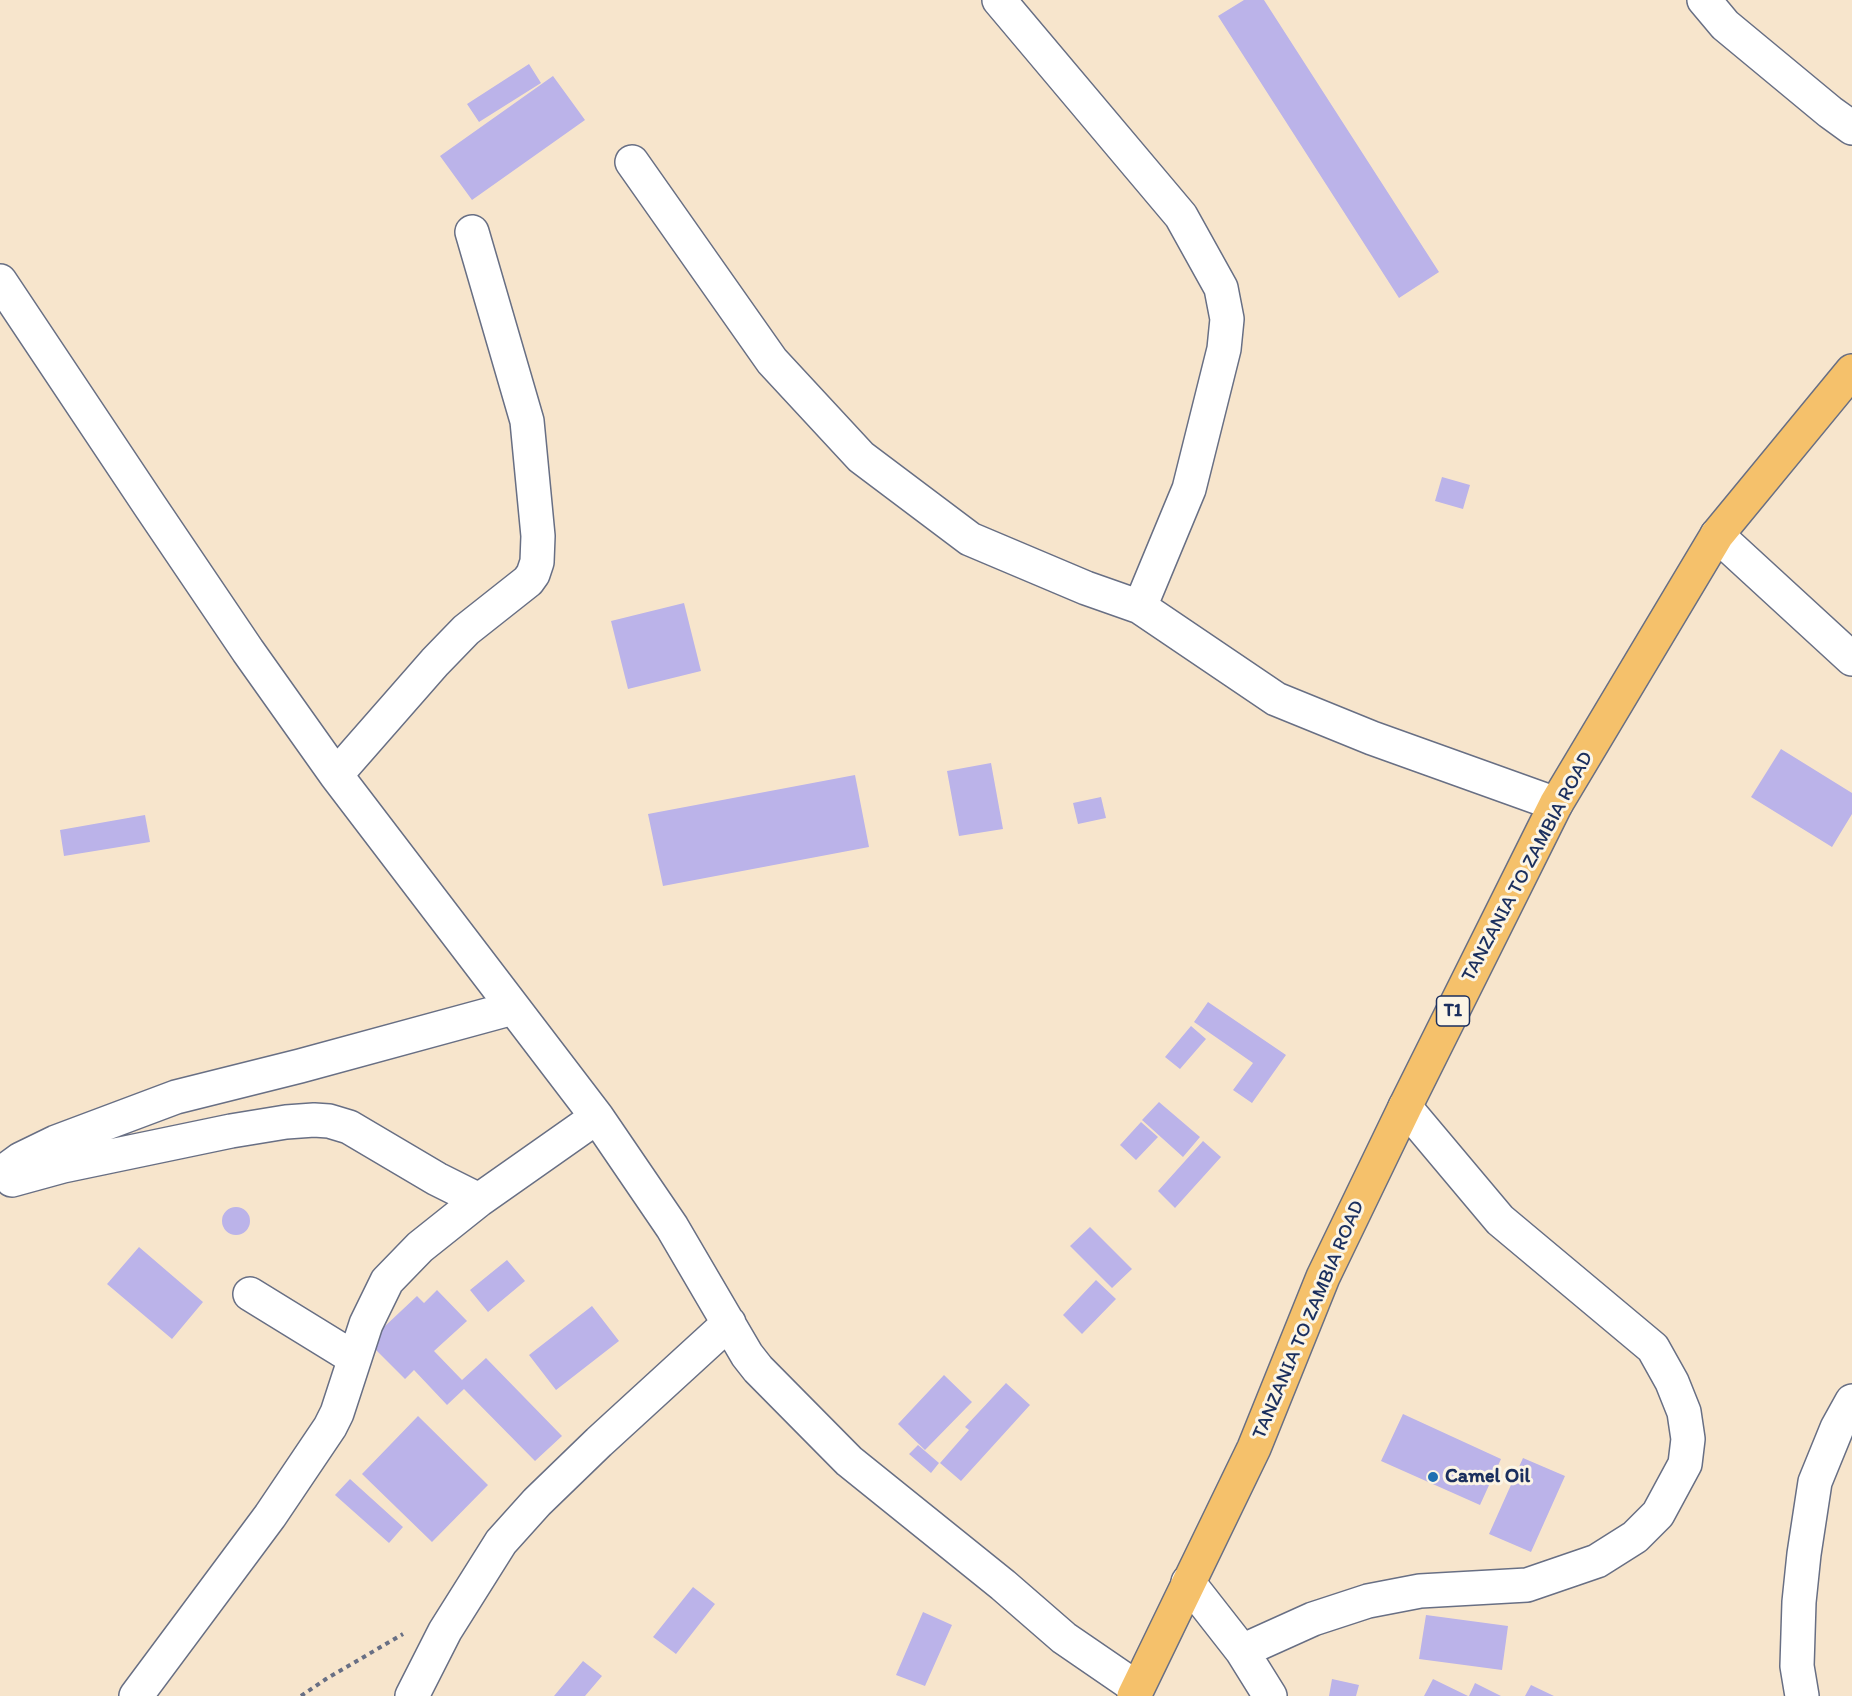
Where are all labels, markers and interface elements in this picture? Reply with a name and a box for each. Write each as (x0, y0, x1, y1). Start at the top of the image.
street label: TANZANIA TO ZAMBIA ROAD (1457, 748, 1599, 986)
road number: T1 (1436, 996, 1470, 1026)
street label: TANZANIA TO ZAMBIA ROAD (1248, 1197, 1370, 1443)
place label: Camel Oil (1445, 1465, 1530, 1489)
marker: Camel Oil (1426, 1470, 1440, 1484)

